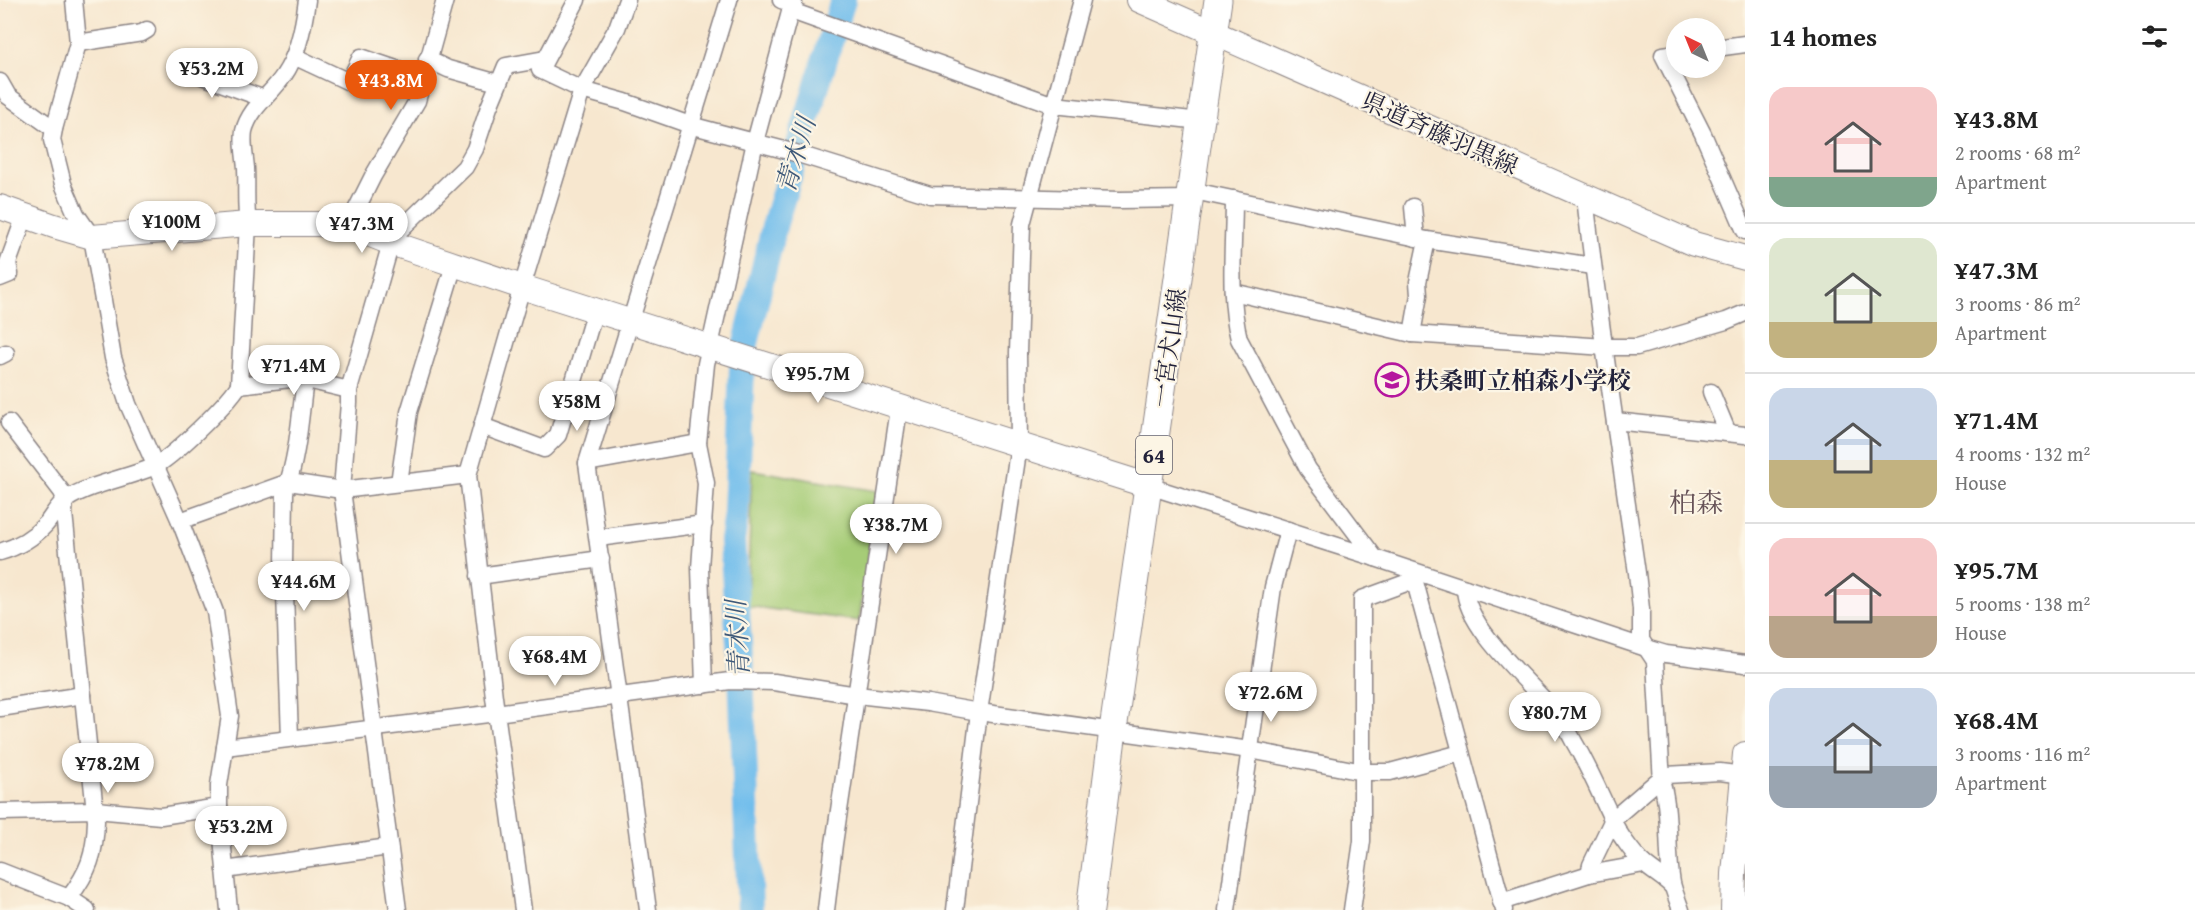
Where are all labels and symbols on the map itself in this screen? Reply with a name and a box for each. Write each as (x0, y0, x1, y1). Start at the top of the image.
north arrow (1666, 18, 1726, 78)
pin: ¥53.2M (163, 48, 261, 99)
pin: ¥43.8M (342, 60, 440, 111)
street label: 県道斉藤羽黒線 (1356, 83, 1524, 183)
water label: 青木川 (765, 109, 826, 198)
pin: ¥100M (130, 201, 214, 252)
pin: ¥47.3M (313, 203, 411, 254)
street label: 一宮犬山線 (1143, 286, 1195, 410)
pin: ¥71.4M (245, 345, 343, 396)
pin: ¥95.7M (769, 353, 867, 404)
school or university icon: 扶桑町立柏森小学校 (1374, 362, 1410, 398)
place label: 扶桑町立柏森小学校 (1415, 363, 1631, 398)
pin: ¥58M (541, 381, 613, 432)
road number: 64 (1136, 436, 1172, 474)
district label: 柏森 (1669, 482, 1723, 522)
pin: ¥38.7M (847, 504, 945, 555)
pin: ¥44.6M (255, 561, 353, 612)
water label: 青木川 (715, 596, 759, 679)
pin: ¥68.4M (506, 636, 604, 687)
pin: ¥72.6M (1222, 672, 1320, 723)
pin: ¥80.7M (1506, 692, 1604, 743)
pin: ¥78.2M (59, 743, 157, 794)
pin: ¥53.2M (192, 806, 290, 857)

